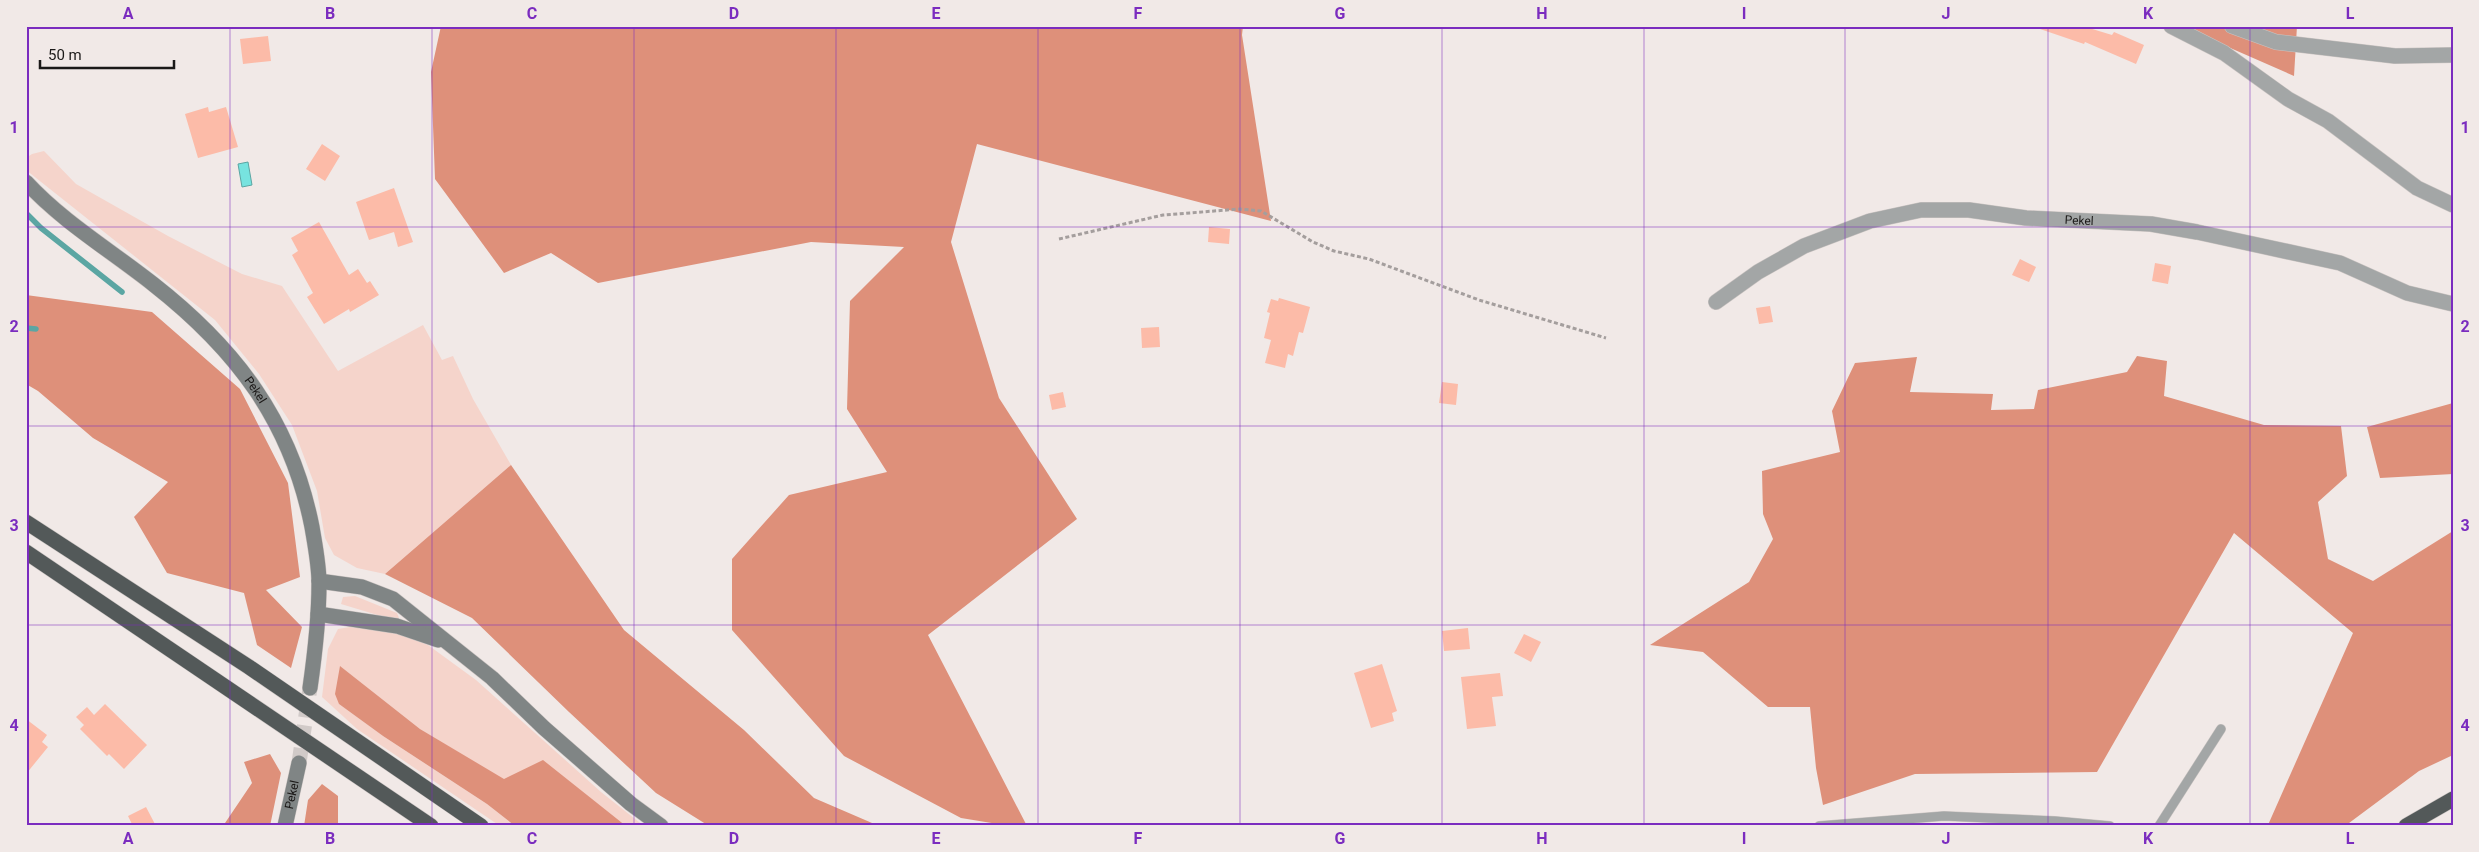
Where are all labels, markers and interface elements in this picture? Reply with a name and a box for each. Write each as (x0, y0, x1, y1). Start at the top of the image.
text: A (123, 4, 134, 23)
text: B (325, 4, 335, 23)
text: C (527, 4, 537, 23)
text: D (729, 4, 739, 23)
text: E (932, 4, 941, 23)
text: F (1134, 4, 1143, 23)
text: G (1335, 4, 1346, 23)
text: H (1536, 4, 1548, 23)
text: I (1742, 4, 1746, 23)
text: J (1942, 4, 1950, 23)
text: K (2143, 4, 2154, 23)
text: L (2346, 4, 2355, 23)
scale bar (40, 38, 174, 70)
text: 50 m (48, 46, 82, 64)
text: 1 (9, 118, 19, 137)
text: 1 (2460, 118, 2470, 137)
street label: Pekel (2064, 213, 2094, 228)
text: 2 (9, 317, 19, 336)
text: 2 (2460, 317, 2470, 336)
street label: Pekel (241, 374, 269, 406)
text: 3 (9, 516, 19, 535)
text: 3 (2460, 516, 2470, 535)
text: 4 (9, 716, 19, 735)
text: 4 (2460, 716, 2470, 735)
street label: Pekel (282, 779, 302, 811)
text: A (123, 829, 134, 848)
text: B (325, 829, 335, 848)
text: C (527, 829, 537, 848)
text: D (729, 829, 739, 848)
text: E (932, 829, 941, 848)
text: F (1134, 829, 1143, 848)
text: G (1335, 829, 1346, 848)
text: H (1536, 829, 1548, 848)
text: I (1742, 829, 1746, 848)
text: J (1942, 829, 1950, 848)
text: K (2143, 829, 2154, 848)
text: L (2346, 829, 2355, 848)

